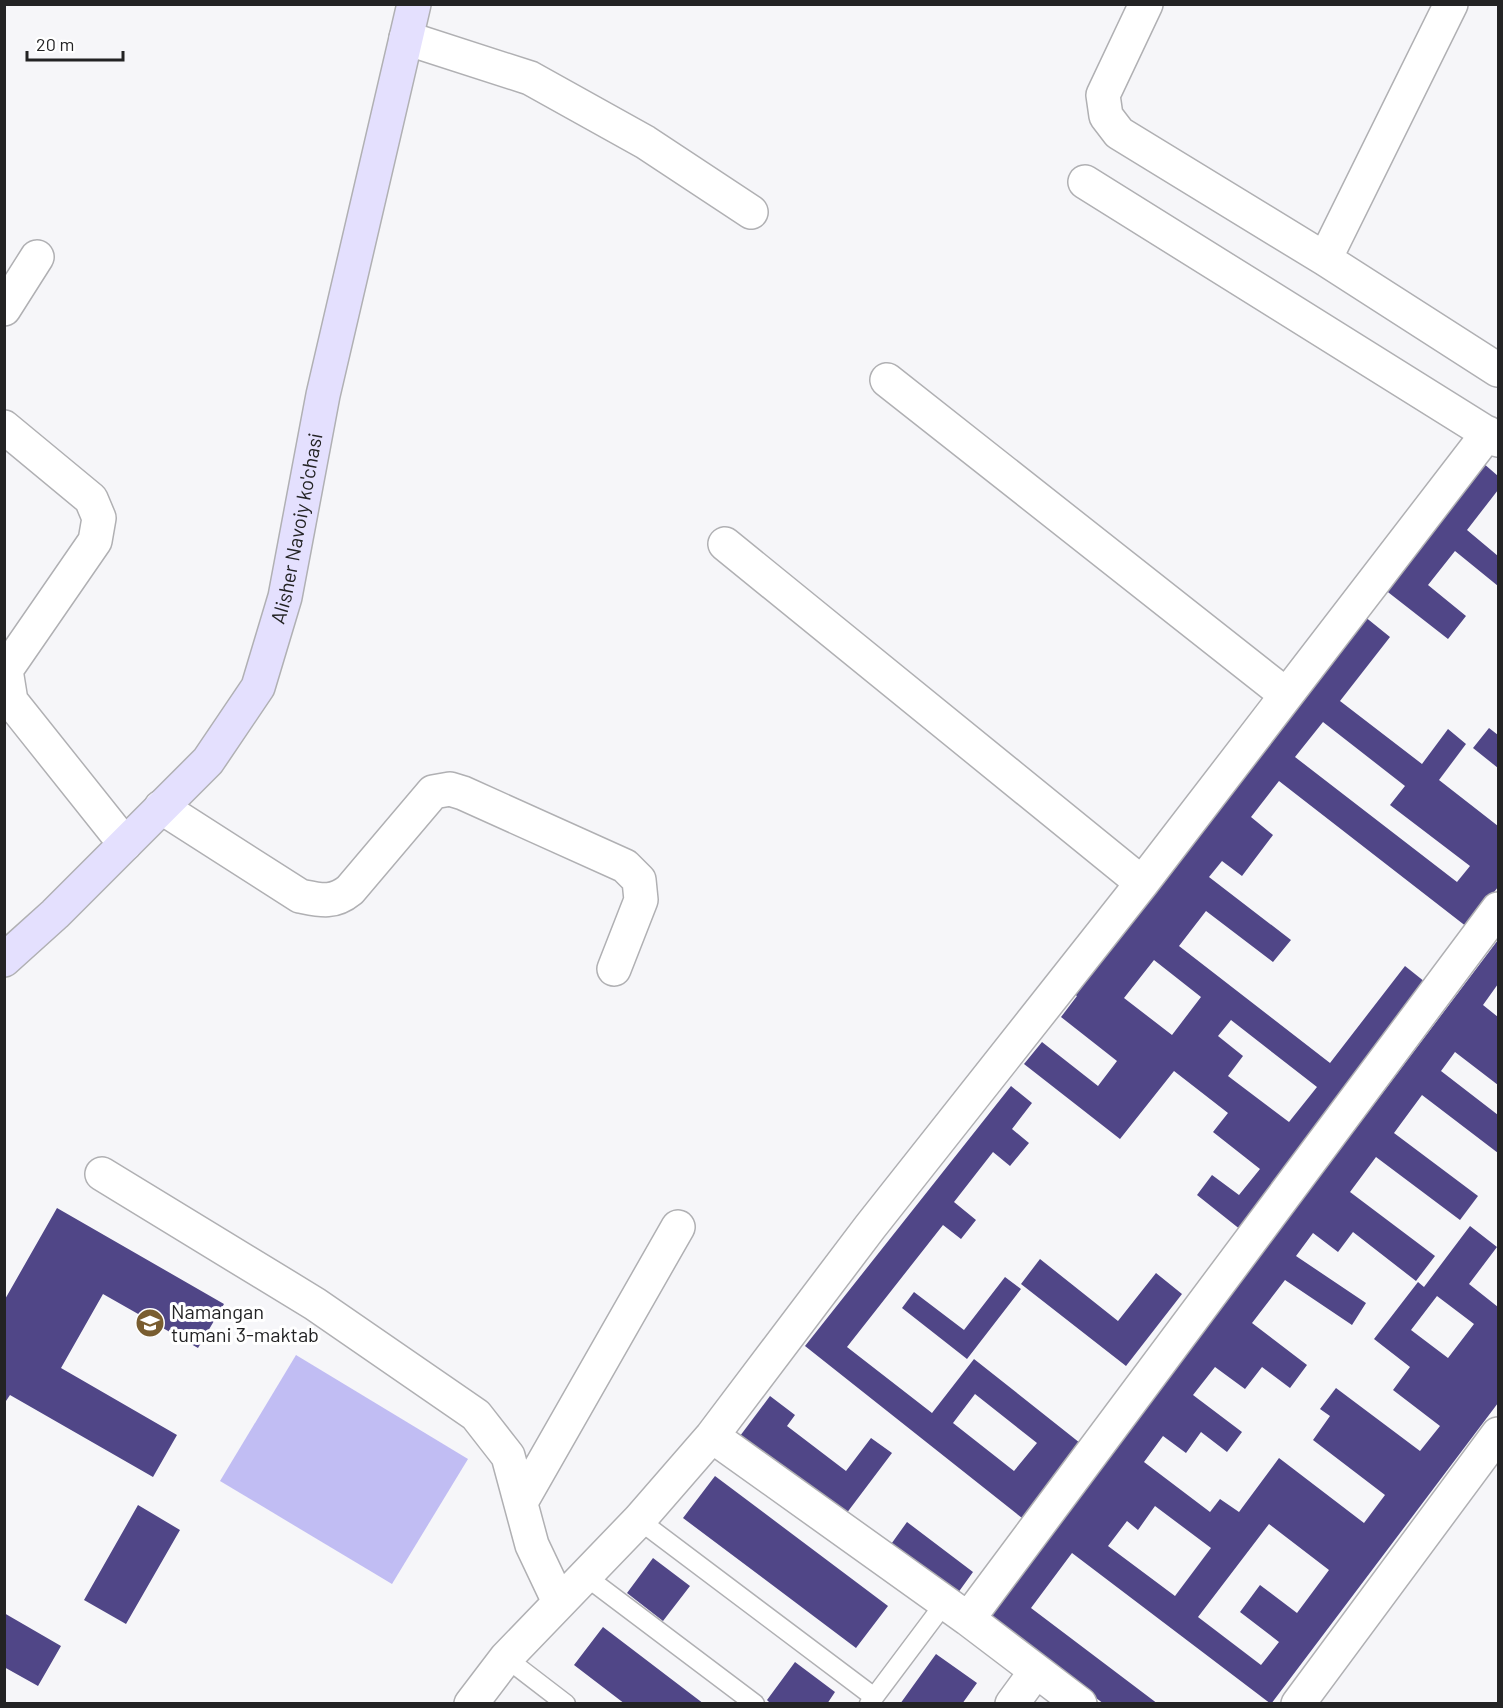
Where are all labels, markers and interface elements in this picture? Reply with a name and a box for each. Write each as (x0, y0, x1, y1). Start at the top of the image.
scale bar (27, 24, 123, 62)
text: 20 m (36, 33, 74, 55)
street label: Alisher Navoiy ko'chasi (265, 431, 327, 626)
place label: Namangan tumani 3-maktab (171, 1299, 319, 1346)
school or university icon: Namangan tumani 3-maktab (134, 1307, 166, 1339)

